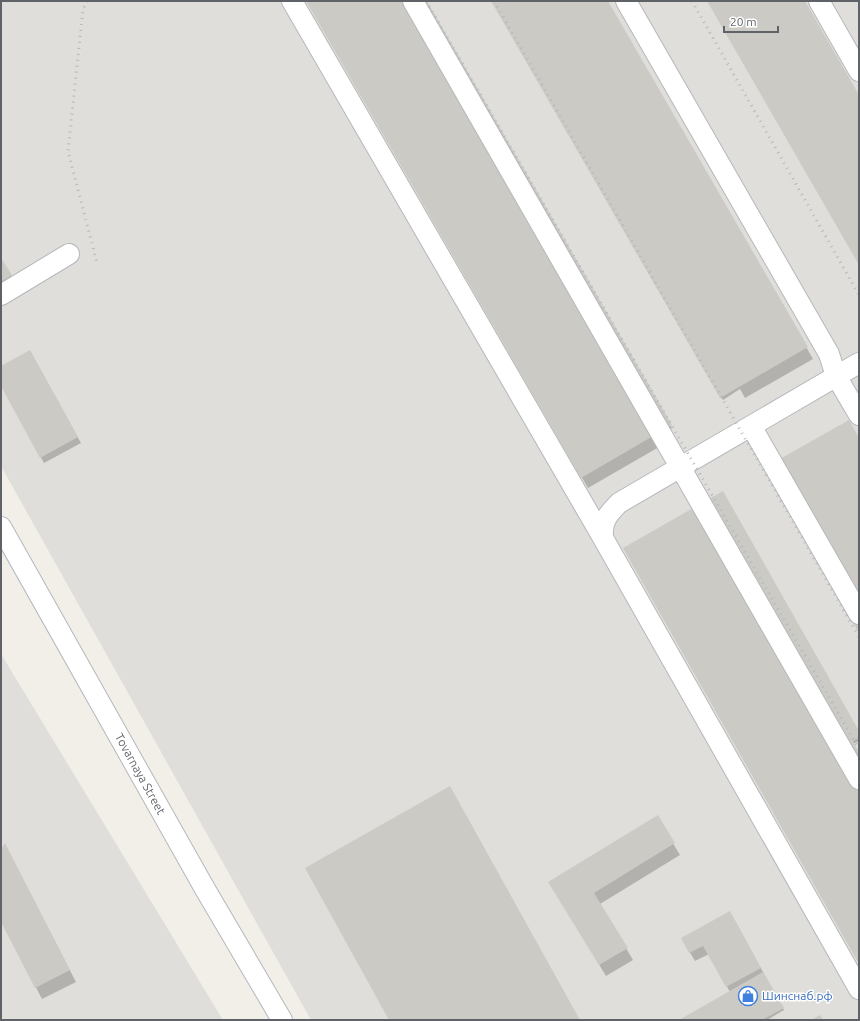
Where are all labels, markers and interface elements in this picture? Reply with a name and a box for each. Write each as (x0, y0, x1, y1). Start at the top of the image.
scale bar (724, 8, 778, 34)
text: 20 m (730, 15, 757, 28)
street label: Tovarnaya Street (113, 731, 168, 817)
shop icon: Шинснаб.рф (737, 985, 759, 1007)
place label: Шинснаб.рф (762, 989, 833, 1002)

